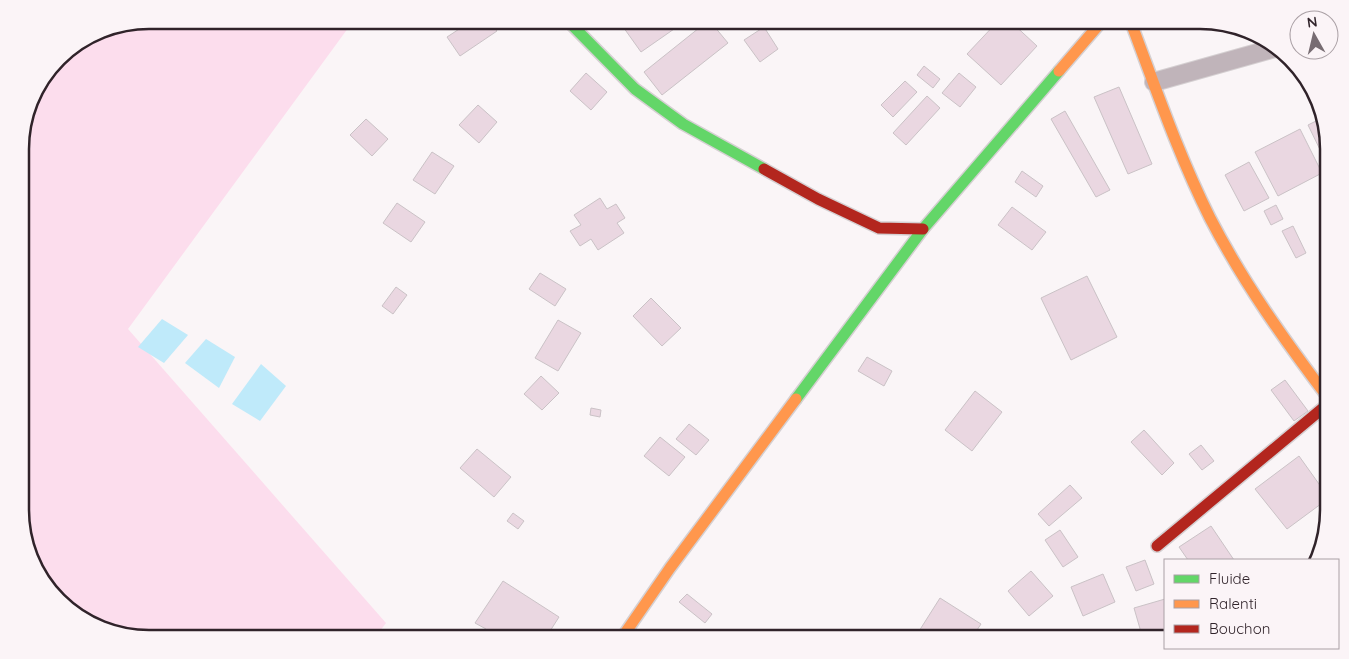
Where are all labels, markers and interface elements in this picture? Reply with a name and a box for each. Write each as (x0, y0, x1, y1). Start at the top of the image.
north arrow (1289, 10, 1339, 60)
text: N (1306, 12, 1319, 32)
legend (1164, 559, 1339, 649)
text: Fluide (1209, 569, 1250, 588)
text: Ralenti (1209, 594, 1257, 613)
text: Bouchon (1209, 619, 1270, 638)

